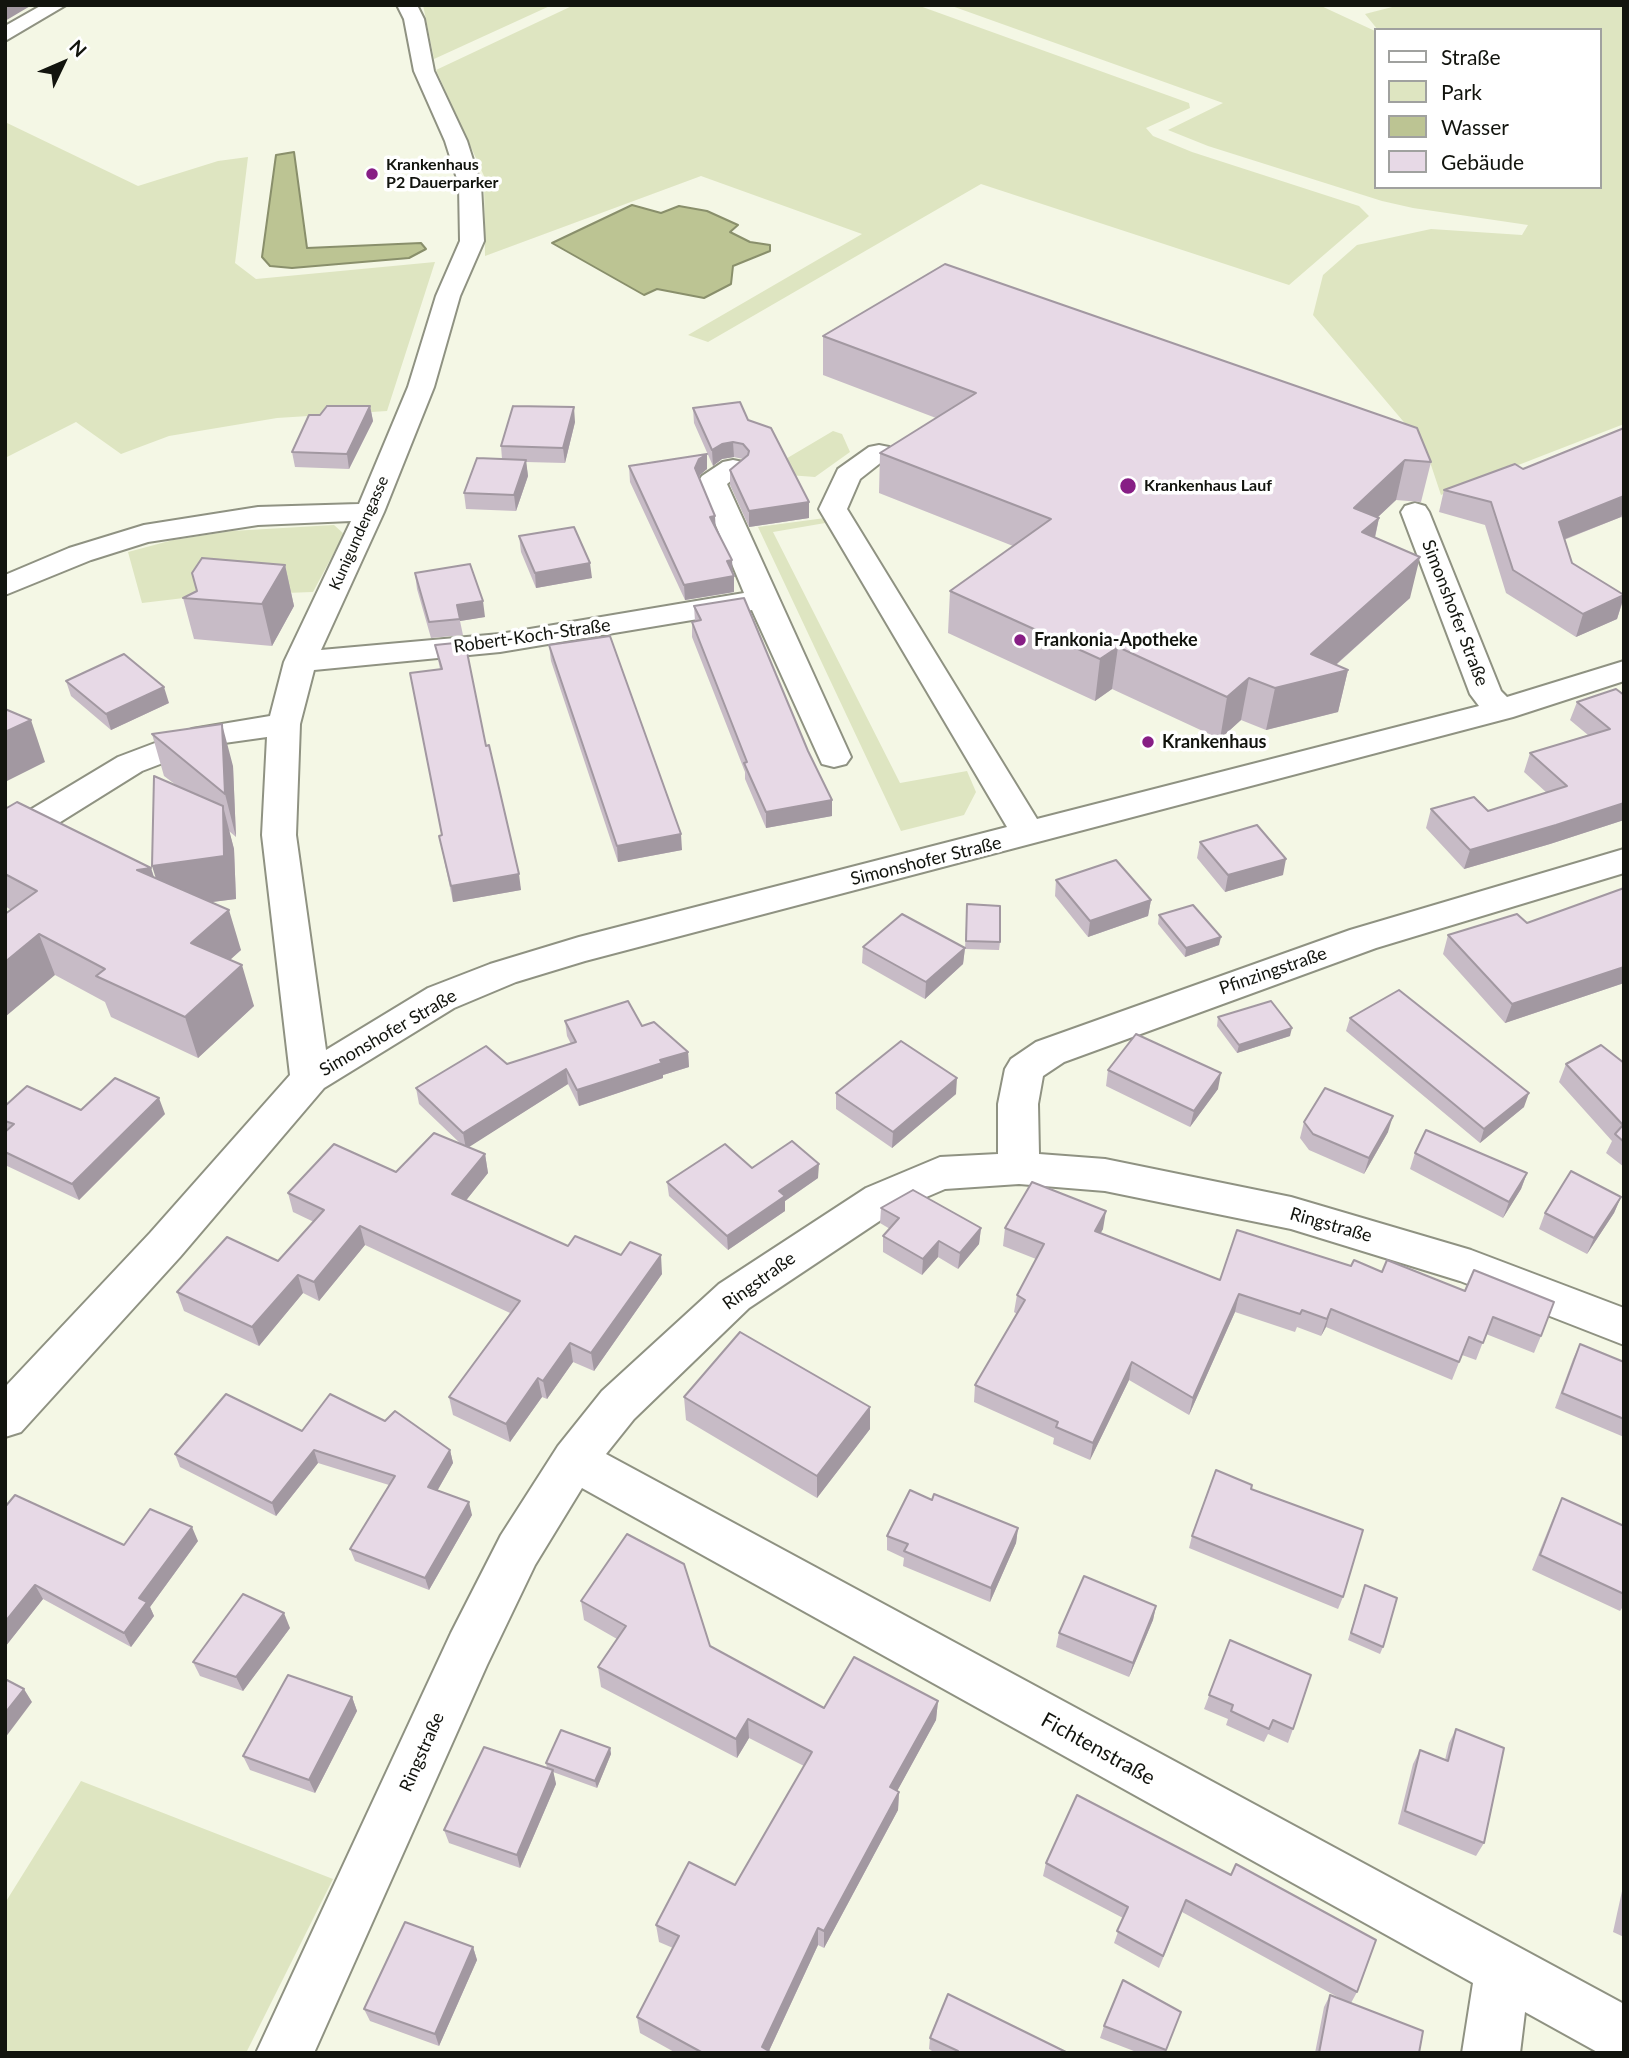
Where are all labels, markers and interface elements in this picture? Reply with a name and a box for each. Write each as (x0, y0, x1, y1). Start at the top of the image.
north arrow (28, 28, 98, 98)
legend (1374, 28, 1601, 189)
text: N (65, 35, 92, 61)
text: Straße (1441, 44, 1501, 69)
text: Park (1441, 79, 1482, 104)
text: Wasser (1441, 114, 1509, 139)
text: Gebäude (1441, 149, 1524, 174)
place label: Krankenhaus P2 Dauerparker (386, 155, 499, 193)
marker: Krankenhaus P2 Dauerparker (364, 166, 380, 182)
street label: Kunigundengasse (325, 473, 393, 593)
marker: Krankenhaus Lauf (1118, 476, 1138, 496)
place label: Krankenhaus Lauf (1144, 476, 1272, 496)
street label: Simonshofer Straße (1417, 537, 1493, 689)
street label: Robert-Koch-Straße (452, 614, 612, 658)
place label: Frankonia-Apotheke (1034, 629, 1198, 651)
marker: Frankonia-Apotheke (1012, 632, 1028, 648)
place label: Krankenhaus (1162, 731, 1266, 753)
marker: Krankenhaus (1140, 734, 1156, 750)
street label: Simonshofer Straße (848, 832, 1004, 890)
street label: Pfinzingstraße (1216, 942, 1330, 1000)
street label: Simonshofer Straße (316, 985, 460, 1081)
street label: Ringstraße (1287, 1203, 1375, 1247)
street label: Ringstraße (719, 1247, 799, 1315)
street label: Fichtenstraße (1037, 1707, 1159, 1791)
street label: Ringstraße (395, 1709, 449, 1795)

